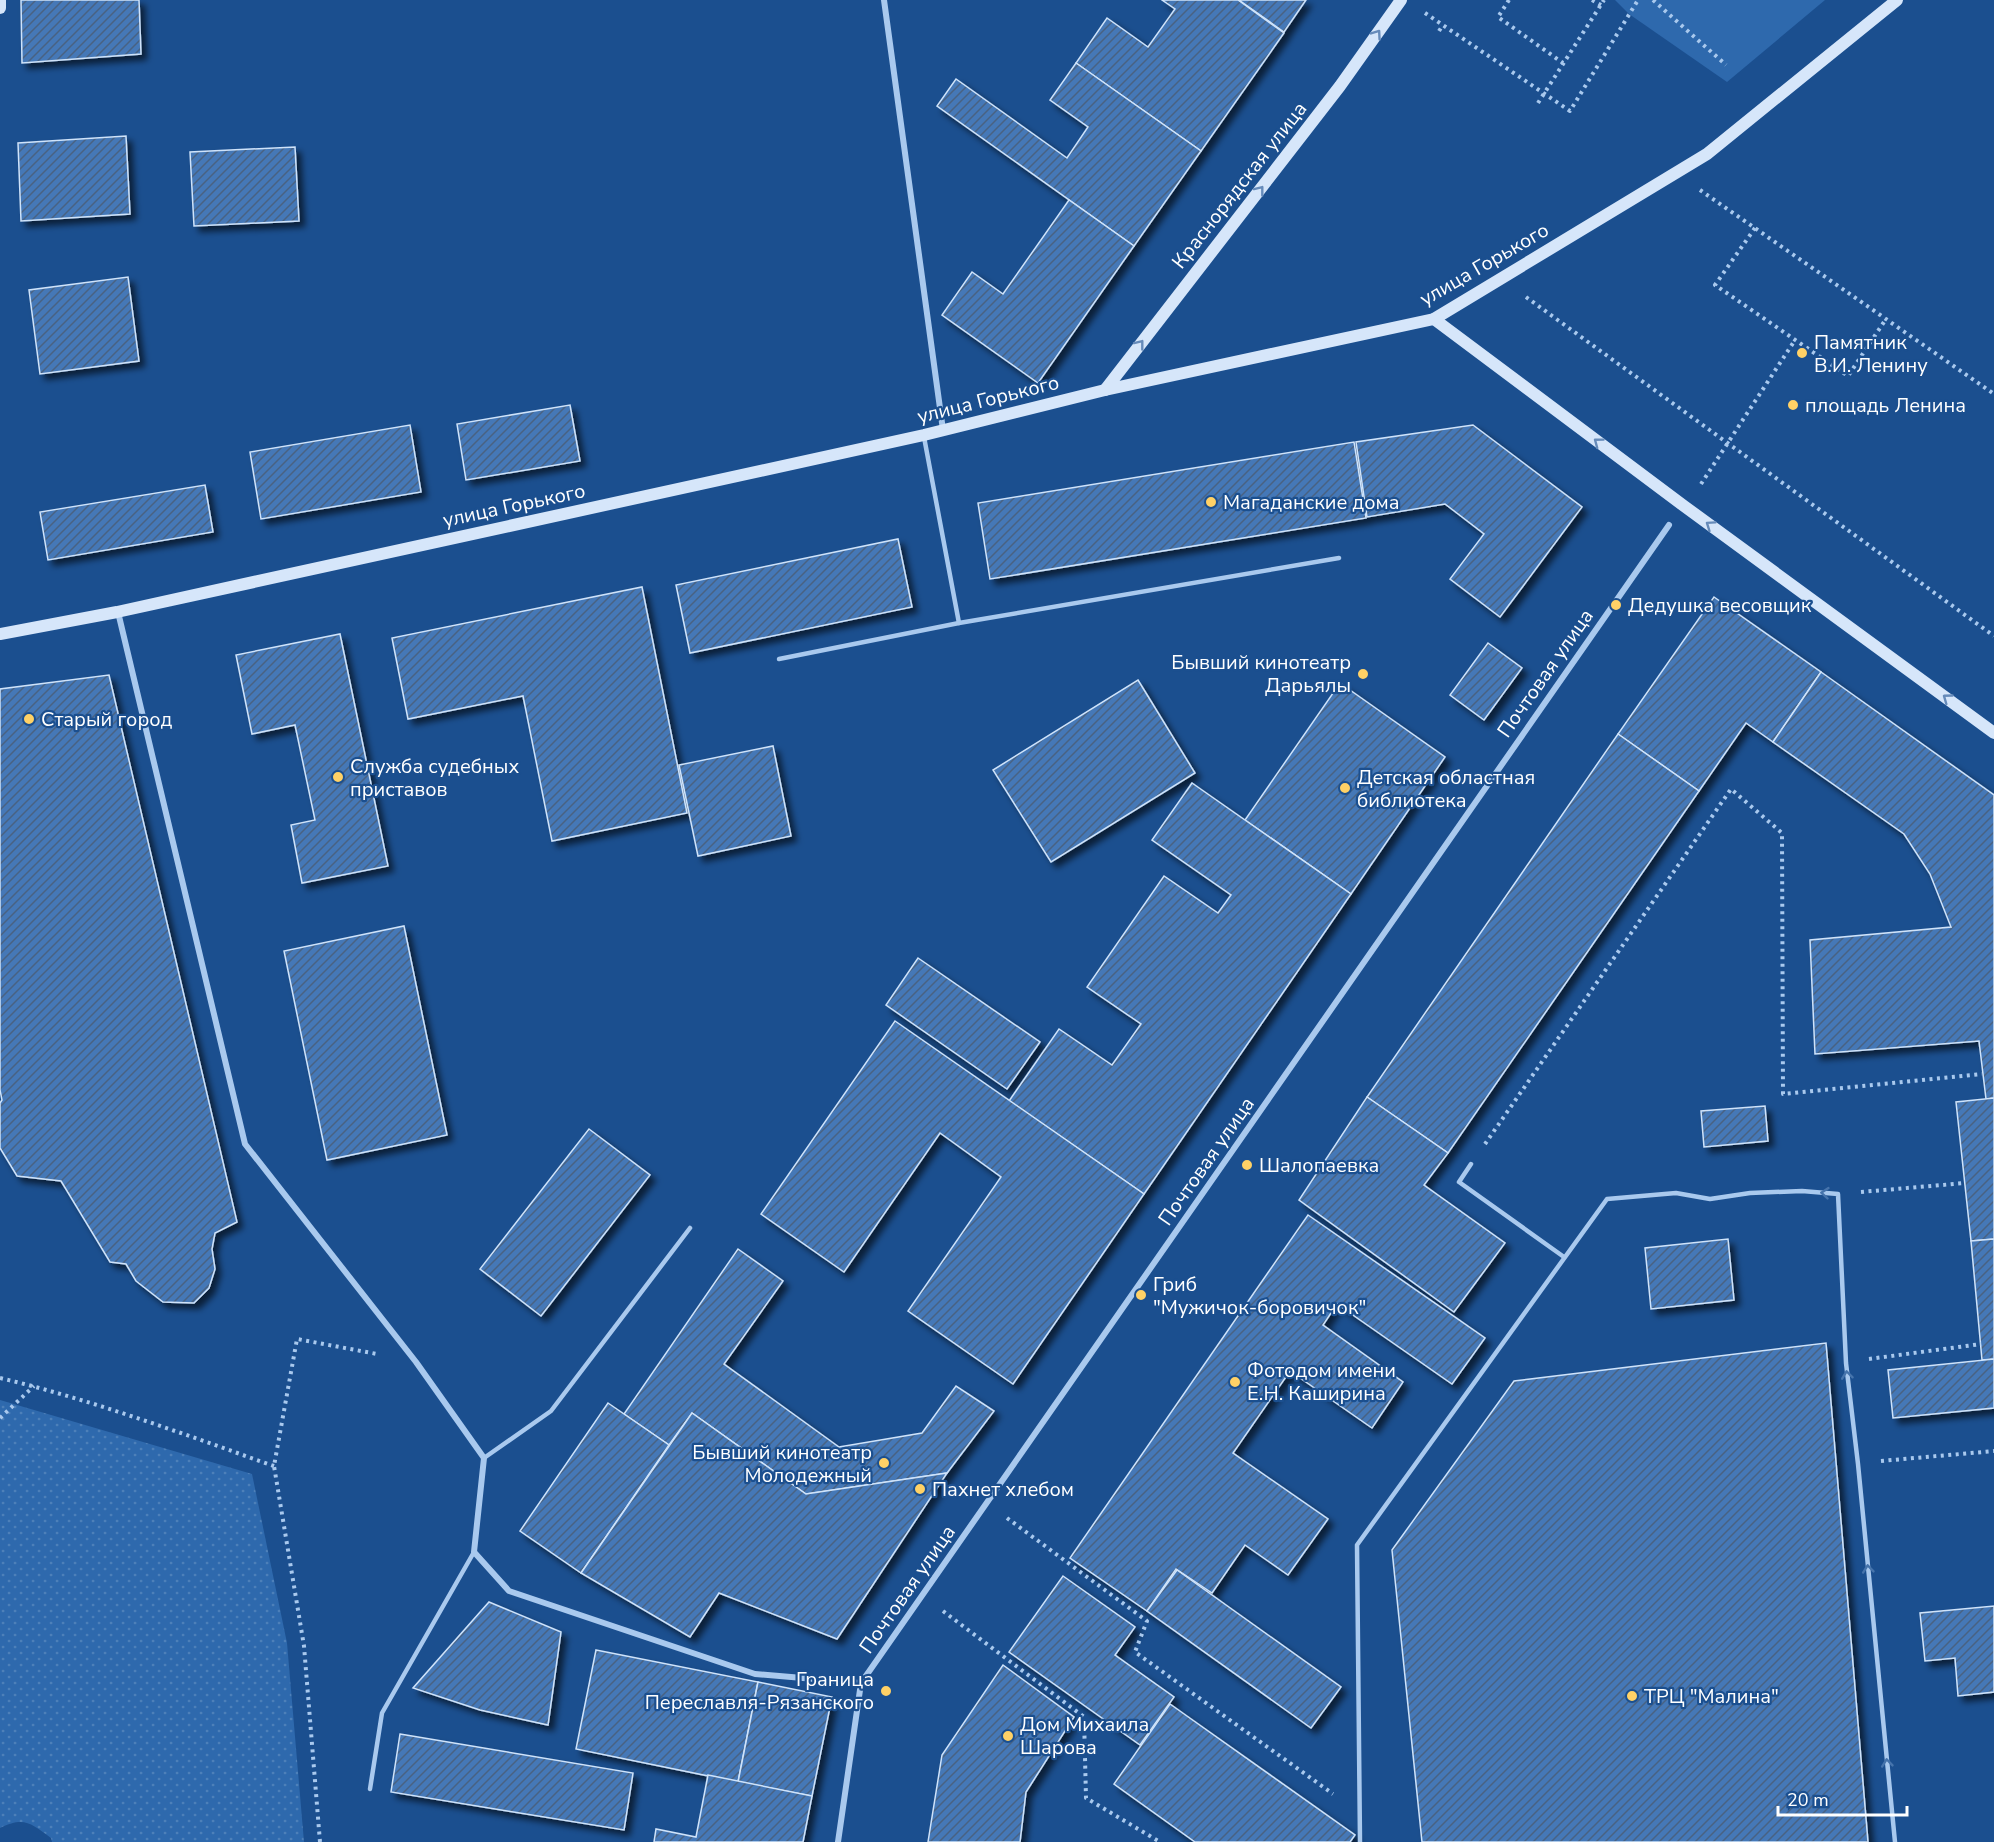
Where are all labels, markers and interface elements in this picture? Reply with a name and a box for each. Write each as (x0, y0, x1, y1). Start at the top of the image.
one-way arrow (1370, 29, 1381, 40)
street label: Краснорядская улица (1166, 96, 1313, 274)
one-way arrow (1252, 185, 1263, 196)
street label: улица Горького (1415, 216, 1554, 312)
place label: Памятник В.И. Ленину (1814, 329, 1928, 379)
one-way arrow (1133, 340, 1144, 351)
marker: Памятник В.И. Ленину (1795, 346, 1809, 360)
street label: улица Горького (914, 369, 1062, 430)
place label: площадь Ленина (1805, 392, 1966, 419)
marker: площадь Ленина (1786, 398, 1800, 412)
one-way arrow (1594, 438, 1605, 449)
street label: улица Горького (440, 477, 588, 534)
place label: Магаданские дома (1223, 489, 1399, 516)
marker: Магаданские дома (1204, 495, 1218, 509)
one-way arrow (1706, 521, 1717, 532)
place label: Дедушка весовщик (1628, 592, 1812, 619)
marker: Дедушка весовщик (1609, 598, 1623, 612)
street label: Почтовая улица (1491, 604, 1600, 743)
place label: Бывший кинотеатр Дарьялы (1171, 649, 1351, 699)
marker: Бывший кинотеатр Дарьялы (1356, 667, 1370, 681)
one-way arrow (1942, 695, 1953, 706)
place label: Старый город (41, 706, 173, 733)
marker: Старый город (22, 712, 36, 726)
place label: Служба судебных приставов (350, 753, 519, 803)
place label: Детская областная библиотека (1357, 764, 1535, 814)
marker: Служба судебных приставов (331, 770, 345, 784)
marker: Детская областная библиотека (1338, 781, 1352, 795)
street label: Почтовая улица (1152, 1092, 1261, 1231)
place label: Шалопаевка (1259, 1152, 1379, 1179)
marker: Шалопаевка (1240, 1158, 1254, 1172)
one-way arrow (1820, 1187, 1829, 1200)
place label: Гриб "Мужичок-боровичок" (1153, 1271, 1366, 1321)
marker: Гриб "Мужичок-боровичок" (1134, 1288, 1148, 1302)
place label: Фотодом имени Е.Н. Каширина (1247, 1357, 1396, 1407)
one-way arrow (1841, 1370, 1854, 1380)
marker: Фотодом имени Е.Н. Каширина (1228, 1375, 1242, 1389)
place label: Бывший кинотеатр Молодежный (692, 1439, 872, 1489)
marker: Бывший кинотеатр Молодежный (877, 1456, 891, 1470)
place label: Пахнет хлебом (932, 1476, 1074, 1503)
marker: Пахнет хлебом (913, 1482, 927, 1496)
street label: Почтовая улица (853, 1520, 962, 1659)
one-way arrow (1862, 1564, 1875, 1573)
place label: Граница Переславля-Рязанского (645, 1666, 874, 1716)
place label: ТРЦ "Малина" (1644, 1683, 1779, 1710)
marker: Граница Переславля-Рязанского (879, 1684, 893, 1698)
marker: ТРЦ "Малина" (1625, 1689, 1639, 1703)
place label: Дом Михаила Шарова (1020, 1711, 1149, 1761)
marker: Дом Михаила Шарова (1001, 1729, 1015, 1743)
one-way arrow (1881, 1758, 1894, 1767)
scale bar (1778, 1779, 1907, 1817)
text: 20 m (1787, 1788, 1829, 1812)

